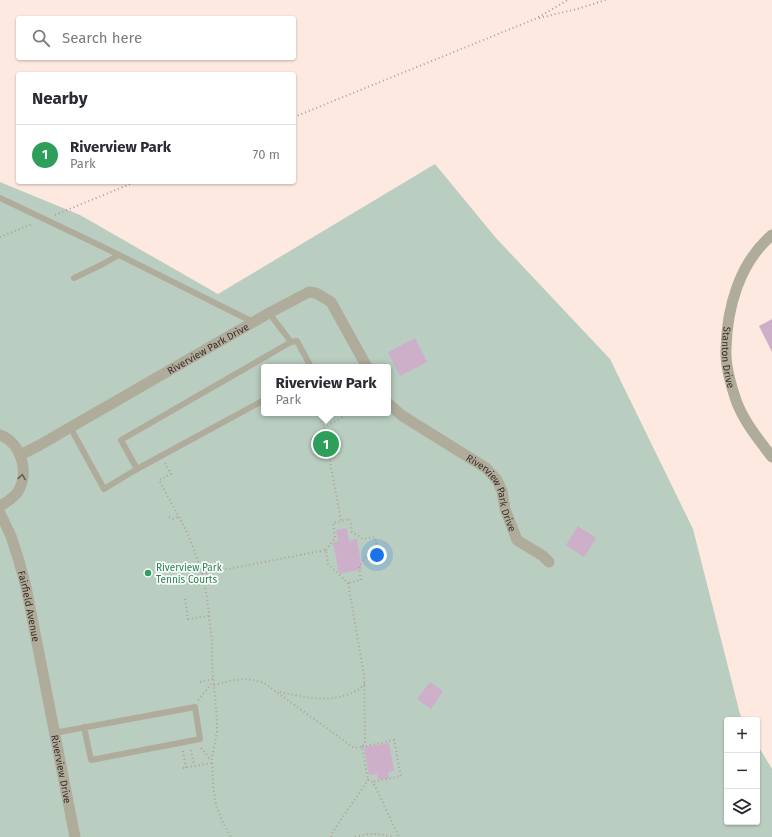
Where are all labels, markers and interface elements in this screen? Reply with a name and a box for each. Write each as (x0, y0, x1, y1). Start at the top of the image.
search box (16, 16, 296, 60)
icon: search (30, 27, 52, 49)
text: Search here (62, 29, 142, 47)
text: Nearby (32, 88, 87, 109)
text: Riverview Park (70, 138, 171, 156)
text: 1 (42, 147, 48, 162)
text: 70 m (253, 147, 280, 162)
text: Park (70, 156, 96, 171)
street label: Riverview Park Drive (165, 321, 251, 377)
street label: Stanton Drive (719, 326, 737, 390)
popup (261, 364, 391, 416)
text: Riverview Park (275, 374, 377, 392)
text: Park (275, 392, 301, 407)
pin: 1 (313, 429, 339, 459)
street label: Riverview Park Drive (464, 452, 518, 533)
one-way arrow (17, 473, 26, 480)
your location (367, 545, 387, 565)
place label: Riverview Park Tennis Courts (156, 562, 223, 586)
marker: Riverview Park Tennis Courts (143, 568, 153, 578)
street label: Fairfield Avenue (15, 569, 42, 643)
map controls (724, 717, 760, 825)
button: + (724, 717, 760, 753)
street label: Riverview Drive (48, 734, 73, 804)
button: − (724, 753, 760, 789)
button: layers (724, 789, 760, 825)

